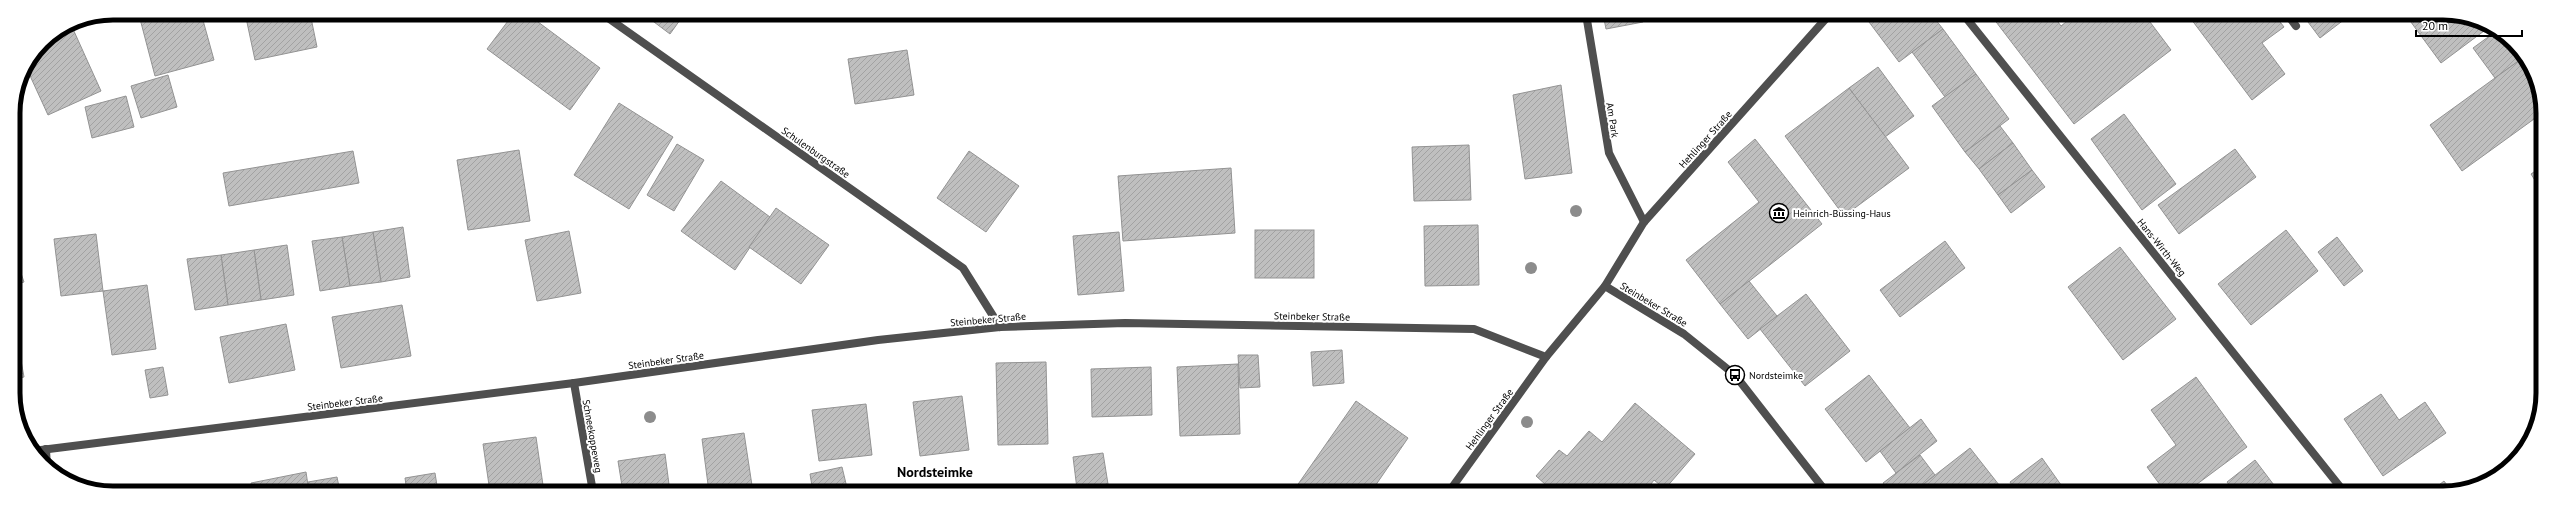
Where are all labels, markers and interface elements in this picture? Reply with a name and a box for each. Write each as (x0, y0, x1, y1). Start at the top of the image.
scale bar (2416, 12, 2522, 38)
text: 20 m (2422, 18, 2448, 33)
street label: Am Park (1603, 102, 1622, 139)
street label: Hehlinger Straße (1676, 108, 1735, 171)
street label: Schulenburgstraße (779, 124, 852, 181)
museum icon: Heinrich-Büssing-Haus (1768, 202, 1790, 224)
place label: Heinrich-Büssing-Haus (1793, 207, 1891, 220)
street label: Hans-Wirth-Weg (2134, 216, 2189, 279)
street label: Steinbeker Straße (1618, 279, 1690, 330)
street label: Steinbeker Straße (1274, 309, 1350, 324)
street label: Steinbeker Straße (950, 310, 1027, 329)
street label: Steinbeker Straße (627, 349, 705, 372)
bus stop icon: Nordsteimke (1724, 364, 1746, 386)
place label: Nordsteimke (1749, 369, 1803, 382)
street label: Hehlinger Straße (1463, 386, 1516, 453)
street label: Steinbeker Straße (306, 391, 384, 414)
street label: Schneekoppeweg (580, 398, 605, 474)
district label: Nordsteimke (897, 463, 973, 481)

